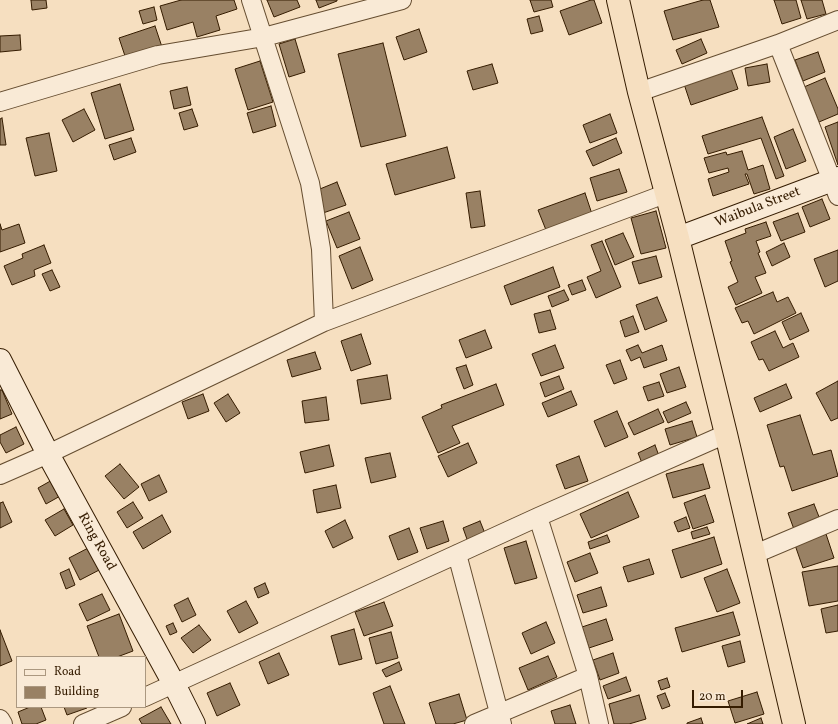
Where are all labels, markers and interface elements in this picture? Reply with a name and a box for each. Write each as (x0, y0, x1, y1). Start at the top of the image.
street label: Waibula Street (713, 184, 803, 232)
street label: Ring Road (73, 510, 119, 574)
legend (16, 656, 146, 708)
text: Road (54, 664, 81, 680)
scale bar (694, 682, 745, 708)
text: Building (54, 684, 99, 700)
text: 20 m (699, 689, 726, 705)

